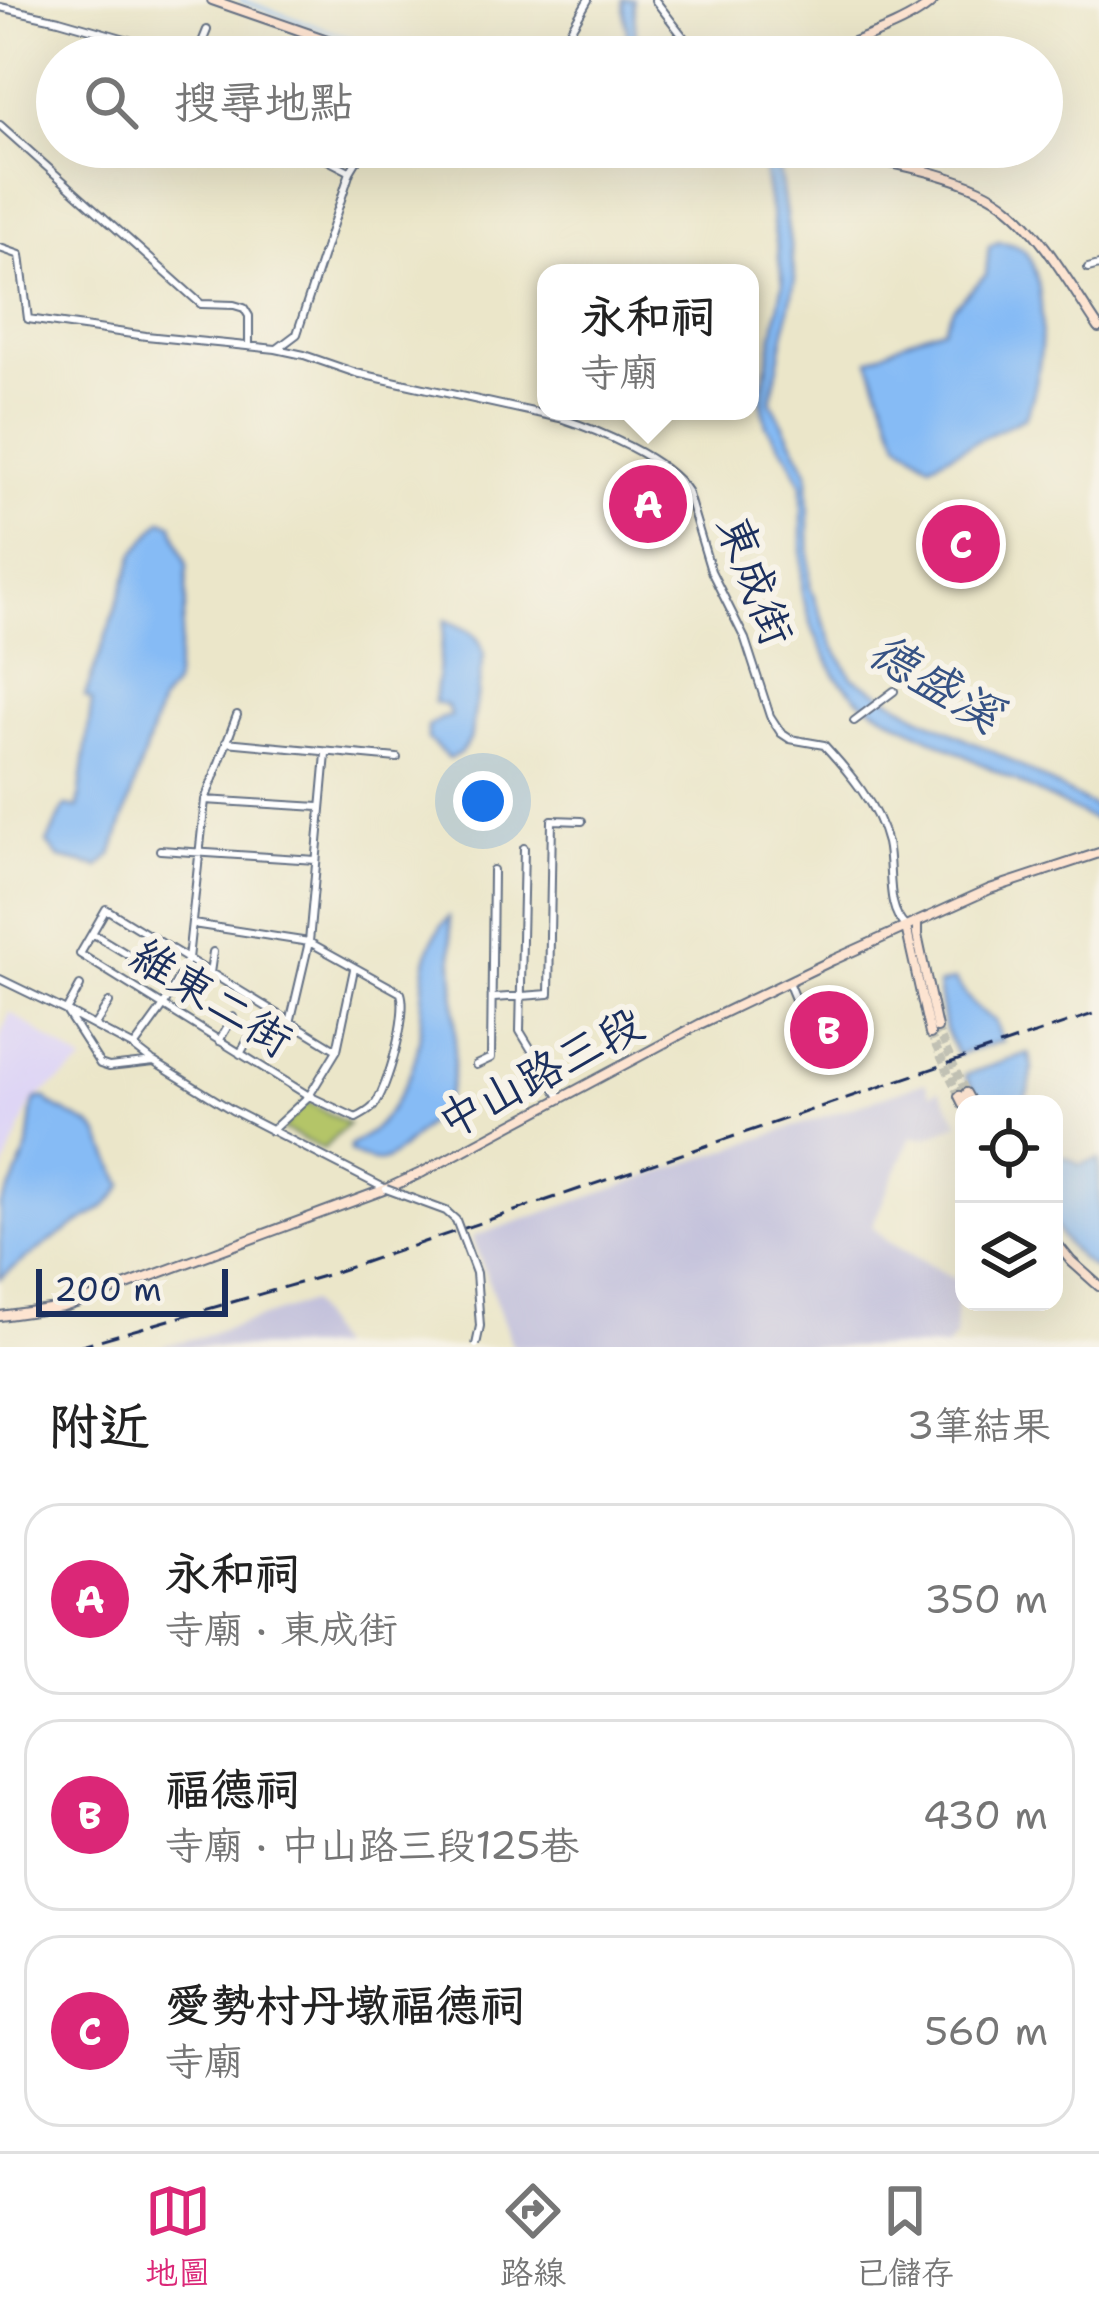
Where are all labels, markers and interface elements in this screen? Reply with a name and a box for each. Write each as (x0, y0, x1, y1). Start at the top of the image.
search box (36, 36, 1063, 168)
icon: search (78, 69, 144, 135)
text: 搜尋地點 (174, 72, 354, 132)
popup (537, 264, 759, 420)
text: 永和祠 (580, 286, 716, 346)
text: 寺廟 (580, 346, 659, 398)
pin: A (609, 459, 687, 549)
pin: C (922, 499, 1000, 589)
street label: 東成街 (704, 506, 808, 654)
water label: 德盛溪 (858, 617, 1017, 748)
your location (453, 771, 513, 831)
street label: 維東二街 (120, 924, 304, 1070)
pin: B (790, 985, 868, 1075)
street label: 中山路三段 (427, 993, 653, 1151)
map controls (955, 1095, 1063, 1311)
button: locate (955, 1095, 1063, 1203)
button: layers (955, 1203, 1063, 1311)
scale bar (36, 1263, 228, 1316)
text: 200 m (54, 1267, 162, 1312)
text: 附近 (48, 1392, 150, 1460)
text: 3筆結果 (907, 1399, 1051, 1451)
text: 永和祠 (165, 1543, 300, 1603)
text: A (75, 1573, 105, 1625)
text: 350 m (924, 1573, 1048, 1625)
text: 寺廟 · 東成街 (165, 1603, 398, 1655)
text: 福德祠 (165, 1759, 300, 1819)
text: B (78, 1789, 102, 1841)
text: 430 m (923, 1789, 1048, 1841)
text: 寺廟 · 中山路三段125巷 (165, 1819, 579, 1871)
text: 愛勢村丹墩福德祠 (165, 1975, 525, 2035)
text: C (78, 2005, 102, 2057)
text: 560 m (924, 2005, 1048, 2057)
text: 寺廟 (165, 2035, 243, 2087)
tab: 地圖 (145, 2178, 211, 2295)
tab: 路線 (500, 2178, 566, 2295)
tab: 已儲存 (855, 2178, 954, 2295)

